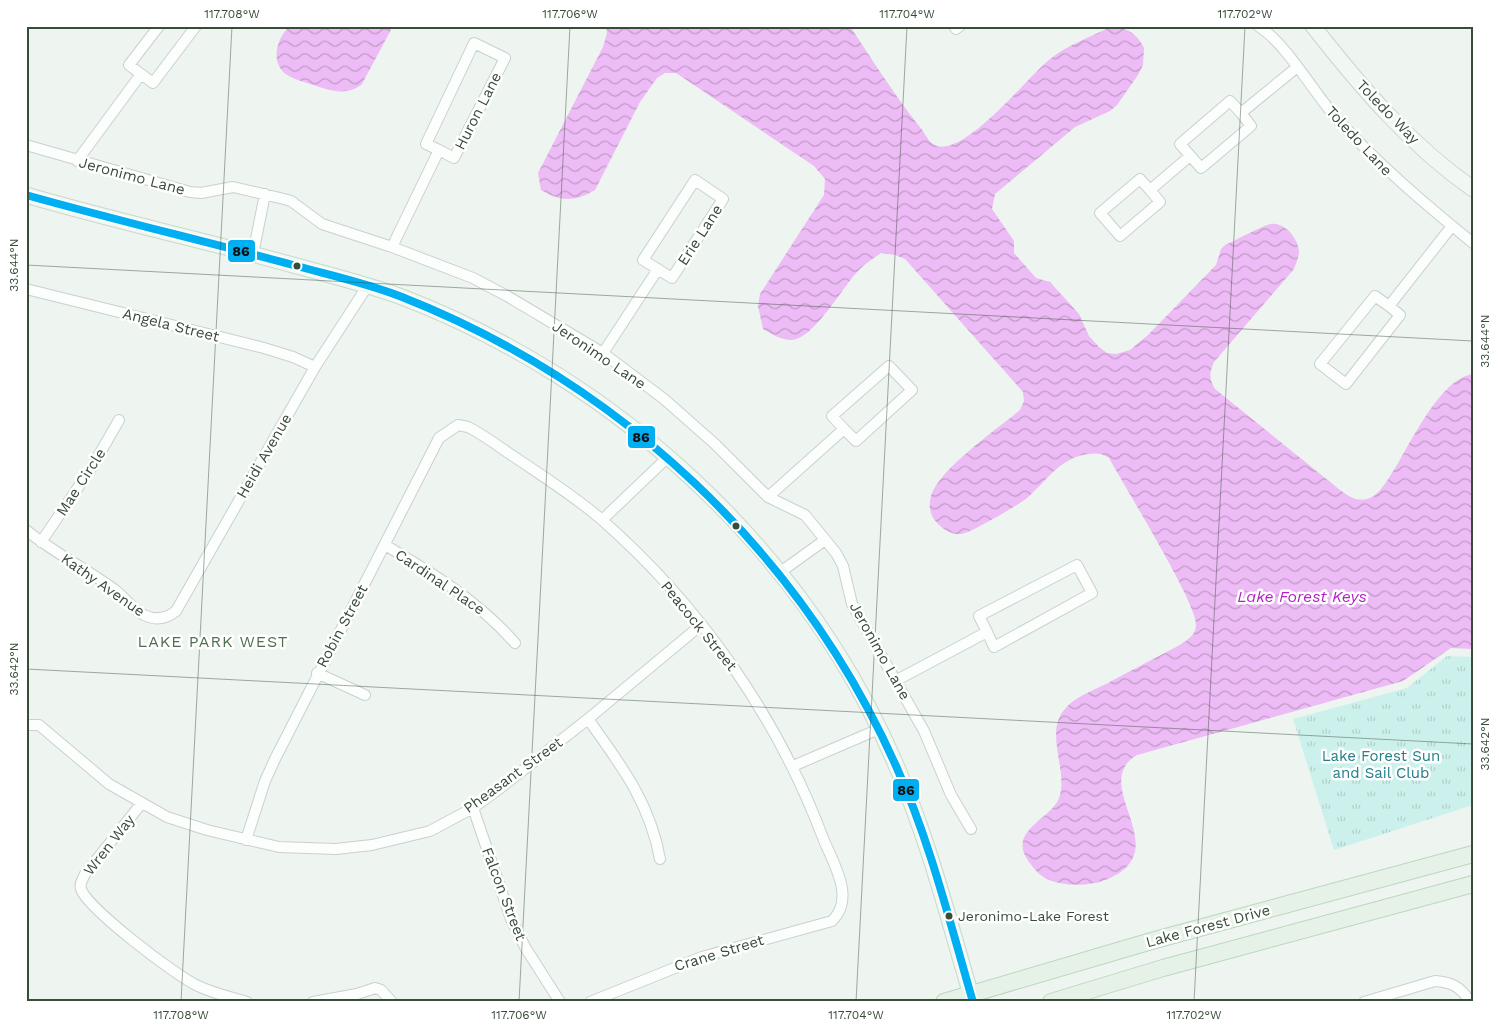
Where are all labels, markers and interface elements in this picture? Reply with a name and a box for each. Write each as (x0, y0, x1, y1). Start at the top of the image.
text: 117.708°W (204, 7, 260, 21)
text: 117.706°W (542, 7, 598, 21)
text: 117.704°W (879, 7, 935, 21)
text: 117.702°W (1217, 7, 1273, 21)
street label: Huron Lane (451, 69, 505, 153)
street label: Toledo Way (1353, 76, 1423, 148)
street label: Toledo Lane (1322, 102, 1396, 180)
street label: Jeronimo Lane (77, 153, 187, 199)
street label: Erie Lane (674, 201, 726, 269)
text: 33.644°N (7, 238, 21, 292)
line badge: 86 (227, 239, 256, 263)
text: 86 (232, 243, 250, 259)
unlabelled marker (292, 261, 302, 271)
street label: Angela Street (121, 304, 222, 346)
text: 33.644°N (1478, 314, 1492, 368)
street label: Jeronimo Lane (549, 317, 649, 393)
street label: Heidi Avenue (233, 411, 295, 501)
line badge: 86 (627, 425, 656, 449)
text: 86 (632, 429, 650, 445)
street label: Mae Circle (53, 445, 109, 519)
unlabelled marker (731, 521, 741, 531)
street label: Cardinal Place (392, 545, 488, 619)
street label: Kathy Avenue (58, 549, 148, 621)
street label: Peacock Street (657, 577, 741, 675)
street label: Robin Street (313, 581, 372, 671)
water label: Lake Forest Keys (1237, 587, 1367, 606)
street label: Jeronimo Lane (846, 599, 914, 703)
district label: LAKE PARK WEST (138, 632, 288, 651)
text: 33.642°N (7, 643, 21, 695)
text: 33.642°N (1478, 718, 1492, 770)
street label: Pheasant Street (460, 733, 566, 817)
park label: Lake Forest Sun and Sail Club (1322, 747, 1440, 782)
line badge: 86 (892, 778, 920, 802)
text: 86 (897, 782, 915, 798)
street label: Wren Way (80, 811, 138, 879)
street label: Falcon Street (478, 845, 530, 944)
street label: Lake Forest Drive (1144, 901, 1272, 951)
place label: Jeronimo-Lake Forest (958, 908, 1109, 924)
marker: Jeronimo-Lake Forest (944, 911, 954, 921)
street label: Crane Street (672, 931, 767, 975)
text: 117.708°W (153, 1008, 209, 1022)
text: 117.706°W (491, 1008, 547, 1022)
text: 117.704°W (828, 1008, 884, 1022)
text: 117.702°W (1166, 1008, 1222, 1022)

